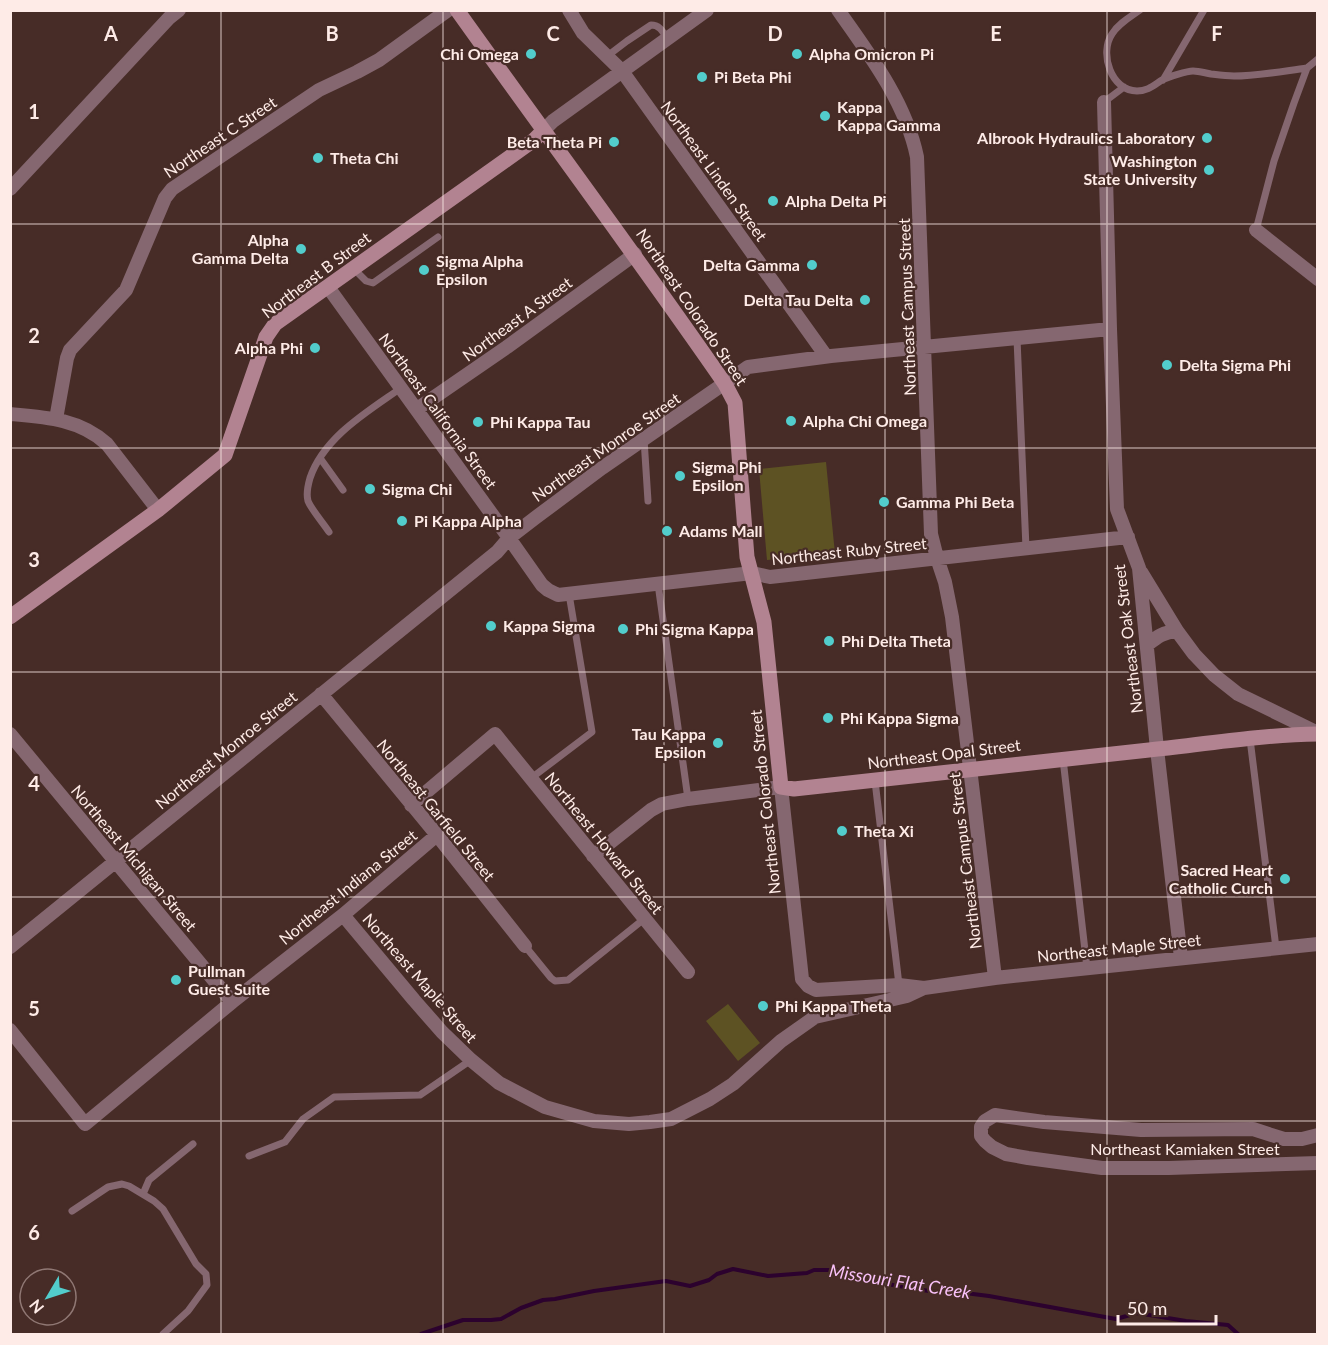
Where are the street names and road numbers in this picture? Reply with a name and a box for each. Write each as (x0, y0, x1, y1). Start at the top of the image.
street label: Northeast C Street (160, 92, 280, 181)
street label: Northeast Linden Street (657, 97, 772, 245)
street label: Northeast Campus Street (894, 218, 919, 396)
street label: Northeast Colorado Street (633, 225, 752, 389)
street label: Northeast B Street (258, 227, 374, 322)
street label: Northeast A Street (458, 272, 575, 365)
street label: Northeast California Street (375, 329, 502, 493)
street label: Northeast Monroe Street (528, 388, 684, 505)
street label: Northeast Ruby Street (770, 533, 928, 568)
street label: Northeast Oak Street (1109, 563, 1146, 714)
street label: Northeast Monroe Street (151, 687, 300, 813)
street label: Northeast Colorado Street (745, 709, 784, 895)
street label: Northeast Garfield Street (373, 735, 500, 885)
street label: Northeast Opal Street (866, 735, 1022, 772)
street label: Northeast Howard Street (541, 768, 668, 918)
street label: Northeast Campus Street (944, 772, 985, 950)
street label: Northeast Michigan Street (68, 781, 201, 935)
street label: Northeast Indiana Street (275, 825, 421, 948)
street label: Northeast Maple Street (359, 909, 482, 1046)
street label: Northeast Maple Street (1036, 929, 1202, 966)
street label: Northeast Kamiaken Street (1090, 1139, 1280, 1158)

